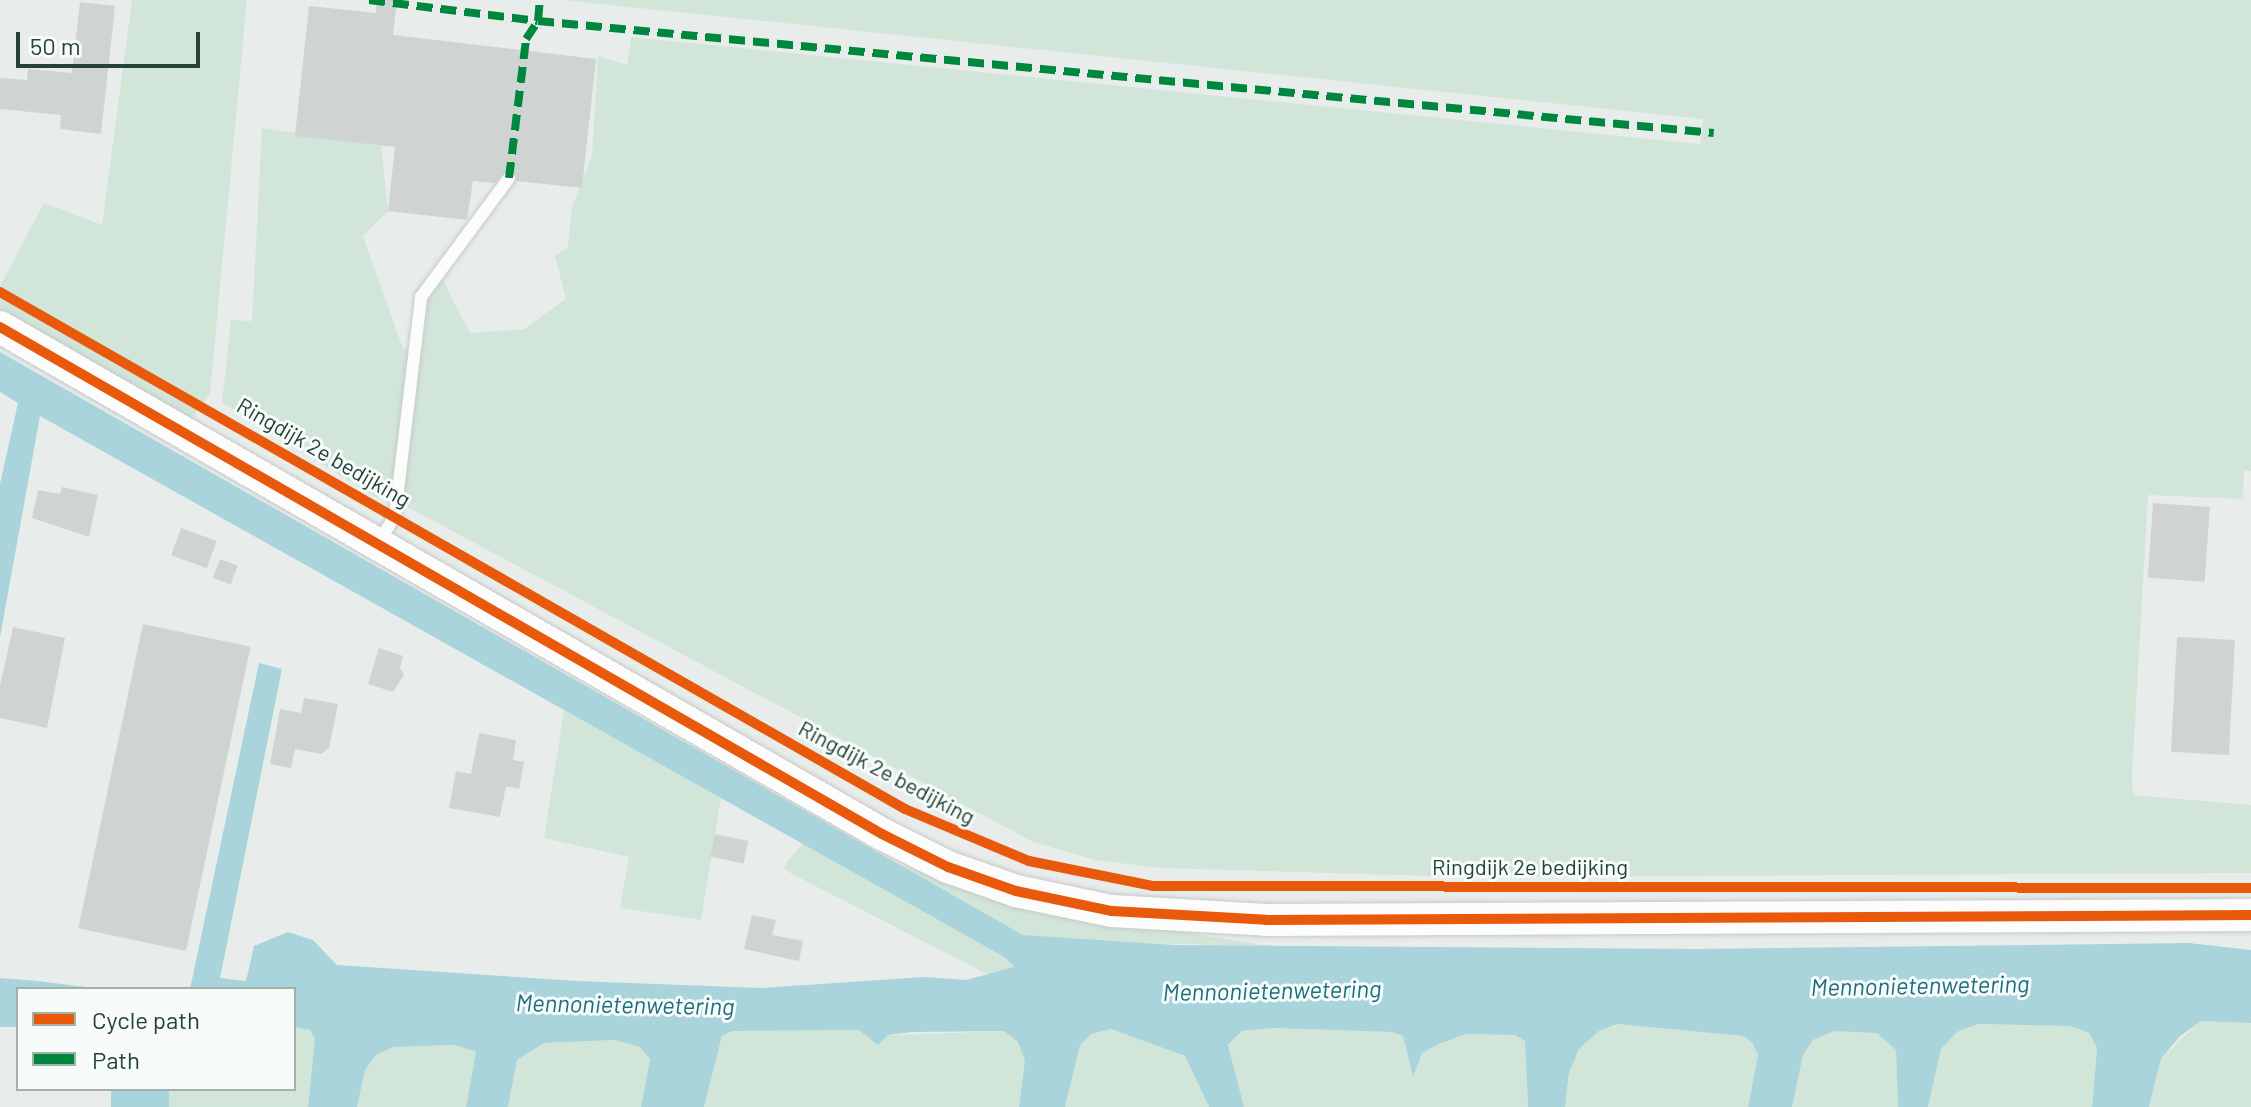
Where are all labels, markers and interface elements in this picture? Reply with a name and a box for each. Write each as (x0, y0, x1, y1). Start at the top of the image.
scale bar (20, 16, 204, 66)
text: 50 m (30, 31, 81, 60)
street label: Ringdijk 2e bedijking (233, 392, 415, 512)
street label: Ringdijk 2e bedijking (794, 714, 980, 830)
street label: Ringdijk 2e bedijking (1432, 854, 1628, 880)
water label: Mennonietenwetering (1810, 969, 2030, 1001)
water label: Mennonietenwetering (1162, 974, 1382, 1006)
legend (16, 987, 296, 1091)
water label: Mennonietenwetering (515, 988, 735, 1020)
text: Cycle path (92, 1005, 200, 1034)
text: Path (92, 1045, 140, 1074)

